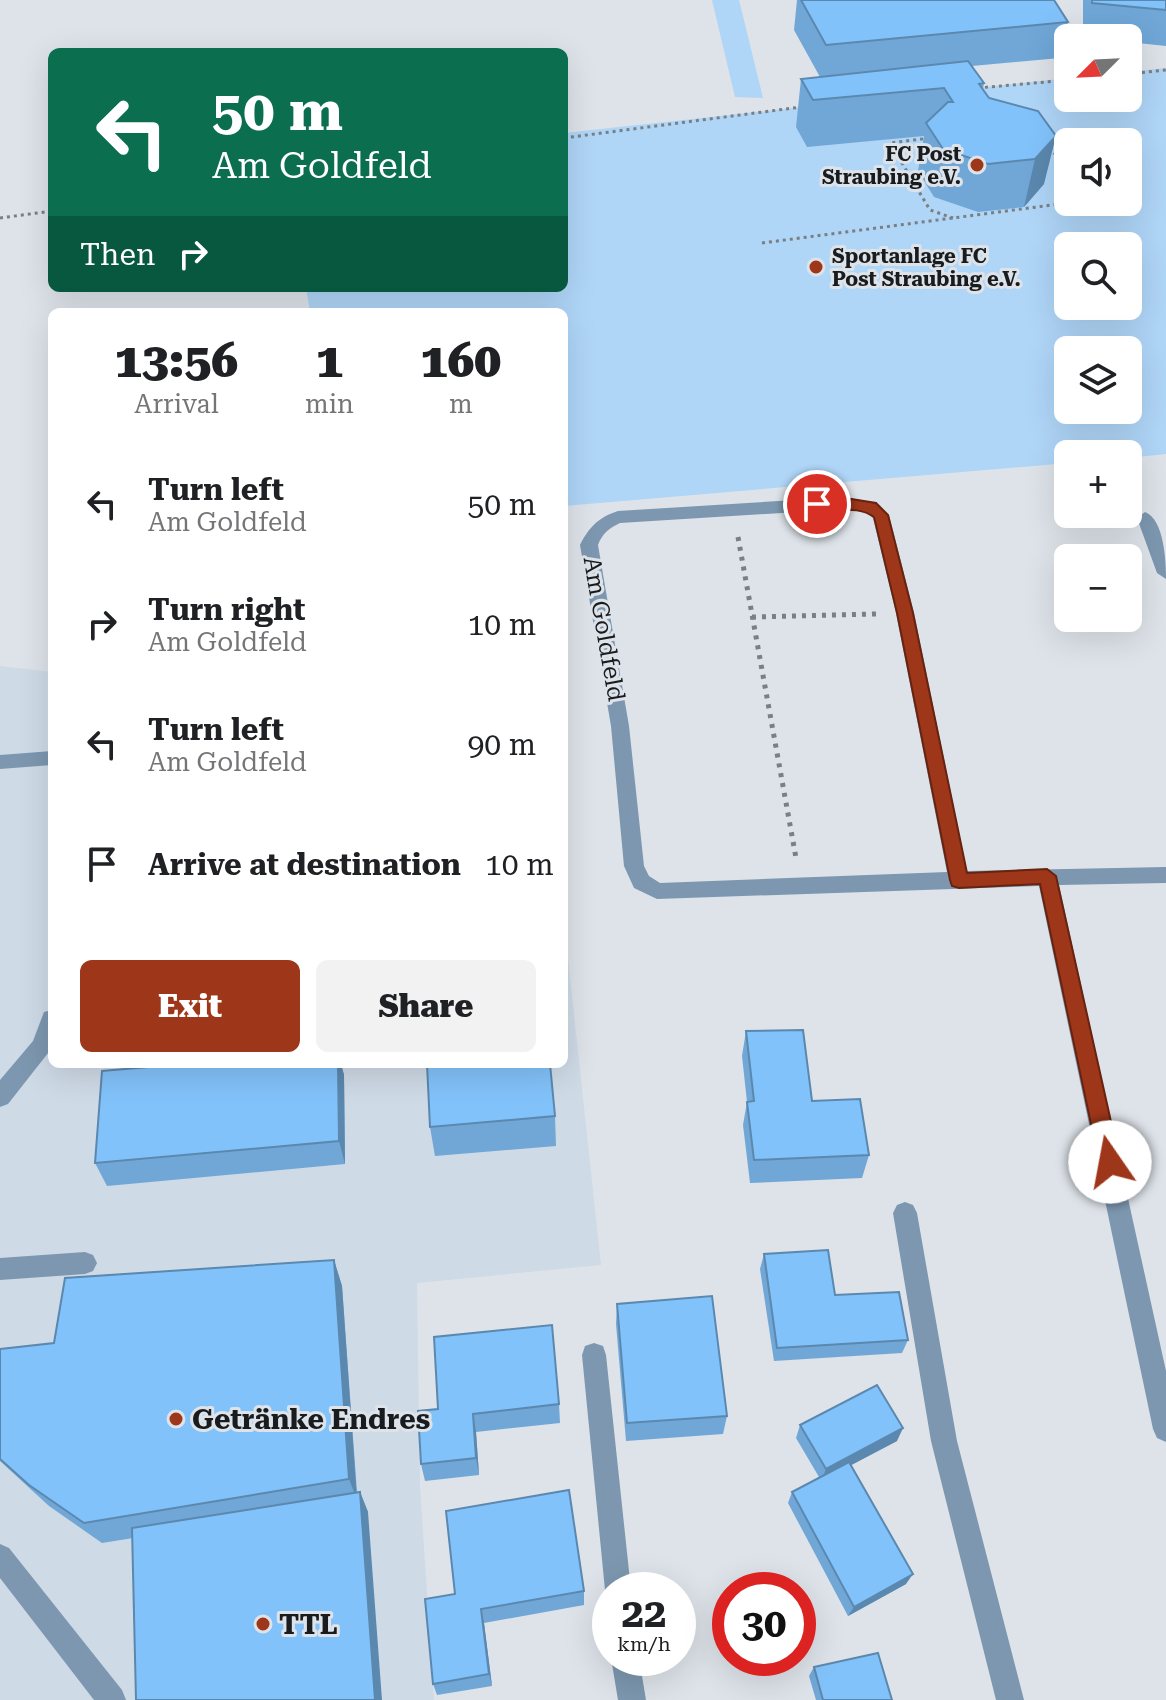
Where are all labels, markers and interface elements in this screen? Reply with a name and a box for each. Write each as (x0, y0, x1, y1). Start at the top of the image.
north arrow (1054, 24, 1142, 112)
map controls (1054, 24, 1142, 632)
text: 50 m (212, 78, 343, 144)
icon: left (80, 80, 184, 184)
button: sound (1054, 128, 1142, 216)
place label: FC Post Straubing e.V. (822, 142, 961, 189)
text: Am Goldfeld (212, 145, 432, 187)
marker: FC Post Straubing e.V. (968, 156, 986, 174)
icon: right (171, 232, 215, 276)
button: search (1054, 232, 1142, 320)
text: Then (80, 237, 155, 272)
place label: Sportanlage FC Post Straubing e.V. (832, 244, 1021, 291)
marker: Sportanlage FC Post Straubing e.V. (807, 258, 825, 276)
text: 13:56 (115, 333, 238, 389)
text: 1 (316, 333, 343, 389)
text: 160 (421, 333, 501, 389)
button: layers (1054, 336, 1142, 424)
text: Arrival (134, 389, 219, 419)
text: min (305, 389, 354, 419)
text: m (449, 389, 473, 419)
button: + (1054, 440, 1142, 528)
pin (783, 470, 851, 538)
text: Turn left (148, 472, 284, 507)
icon: left (80, 482, 124, 526)
icon: arrive (795, 482, 839, 526)
text: 50 m (467, 487, 536, 522)
text: Am Goldfeld (148, 507, 307, 537)
button: − (1054, 544, 1142, 632)
street label: Am Goldfeld (577, 554, 631, 704)
text: Turn right (148, 592, 305, 627)
icon: right (80, 602, 124, 646)
text: 10 m (467, 607, 536, 642)
text: Am Goldfeld (148, 627, 307, 657)
text: Turn left (148, 712, 284, 747)
icon: left (80, 722, 124, 766)
text: 90 m (467, 727, 536, 762)
text: Am Goldfeld (148, 747, 307, 777)
icon: arrive (80, 842, 124, 886)
text: Arrive at destination (148, 847, 461, 882)
text: 10 m (485, 847, 554, 882)
button: Exit (80, 960, 300, 1052)
button: Share (316, 960, 536, 1052)
position arrow (1068, 1120, 1152, 1204)
place label: Getränke Endres (192, 1403, 430, 1436)
marker: Getränke Endres (167, 1410, 185, 1428)
speed limit sign: 30 (712, 1572, 816, 1676)
text: 22 (622, 1590, 666, 1637)
place label: TTL (279, 1608, 338, 1641)
marker: TTL (254, 1615, 272, 1633)
text: km/h (617, 1632, 671, 1656)

